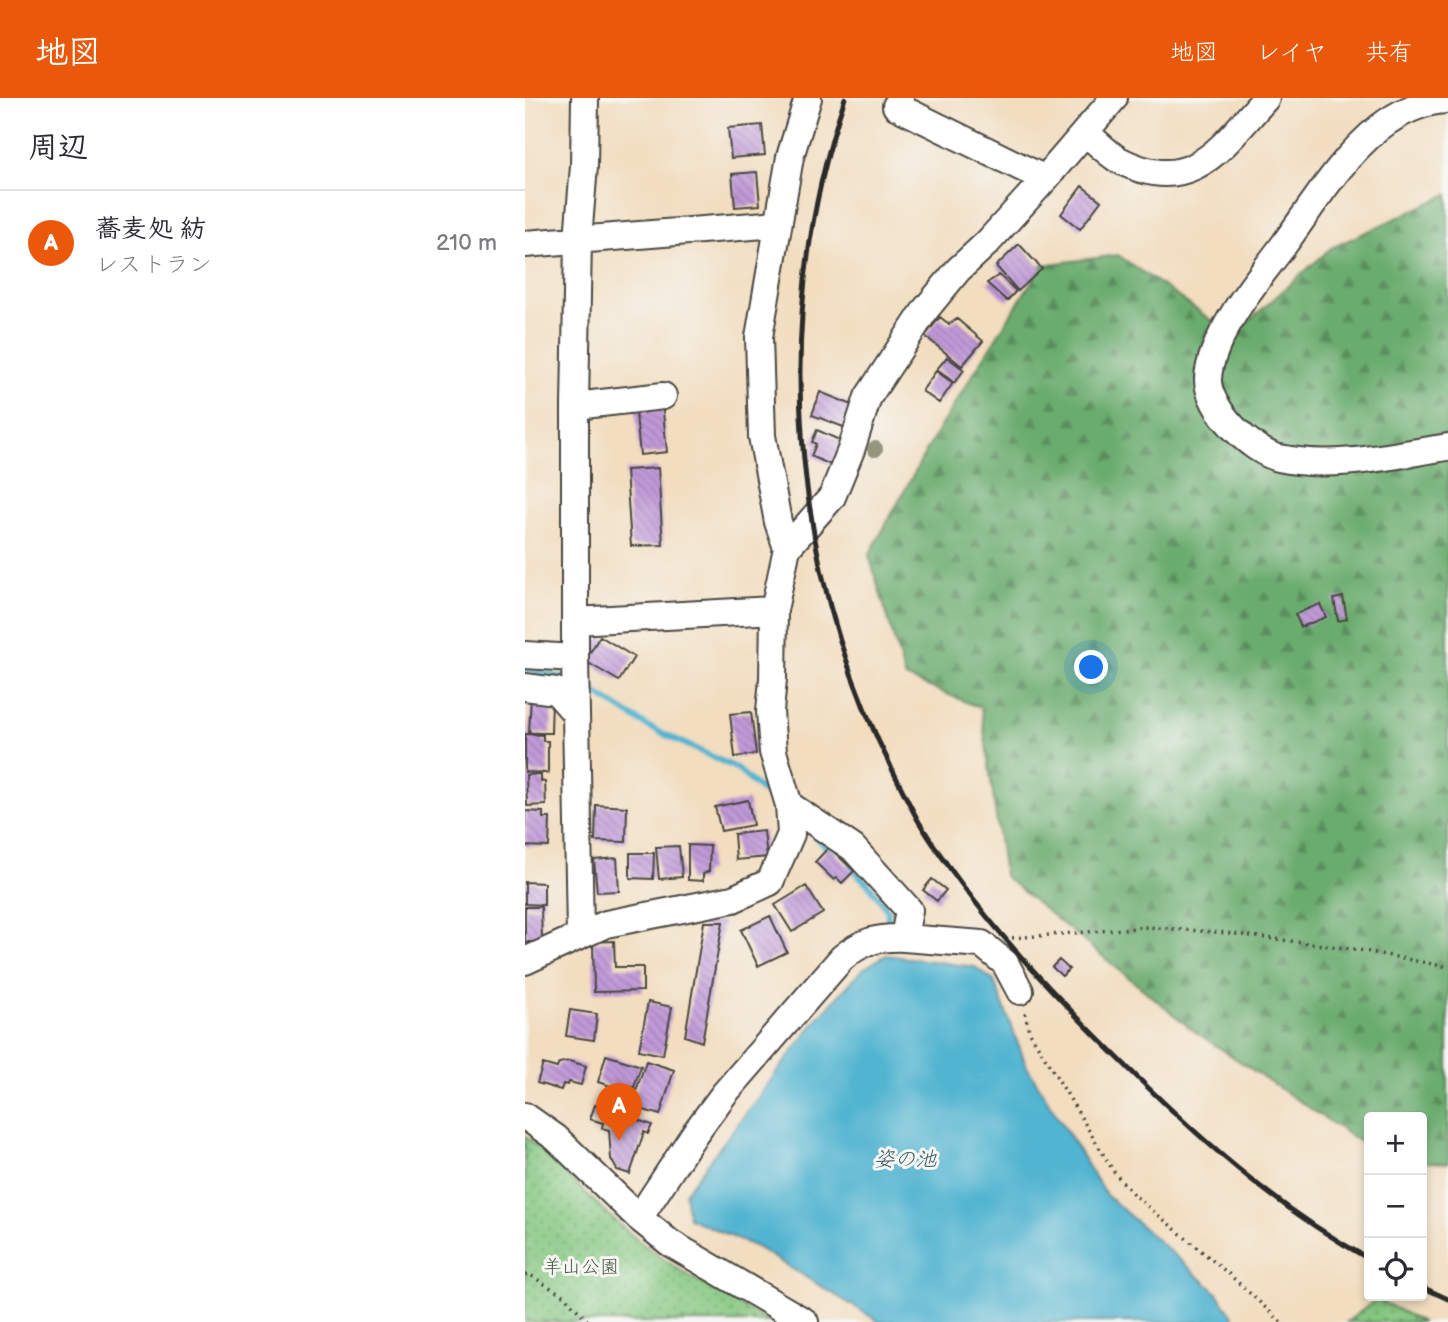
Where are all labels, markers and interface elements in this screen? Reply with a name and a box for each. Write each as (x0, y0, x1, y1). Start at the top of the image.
text: 地図 (35, 33, 101, 73)
text: 地図 (1170, 38, 1218, 67)
text: レイヤ (1256, 38, 1327, 67)
text: 共有 (1365, 38, 1413, 67)
text: 周辺 (28, 130, 88, 166)
text: 蕎麦処 紡 (95, 214, 206, 245)
text: A (44, 229, 58, 257)
text: 210 m (436, 229, 497, 257)
text: レストラン (95, 251, 212, 279)
your location (1074, 650, 1108, 684)
pin: A (596, 1083, 642, 1141)
map controls (1364, 1112, 1427, 1301)
button: + (1364, 1112, 1427, 1175)
water label: 姿の池 (874, 1147, 937, 1172)
button: − (1364, 1175, 1427, 1238)
button: locate (1364, 1238, 1427, 1301)
park label: 羊山公園 (543, 1256, 619, 1279)

